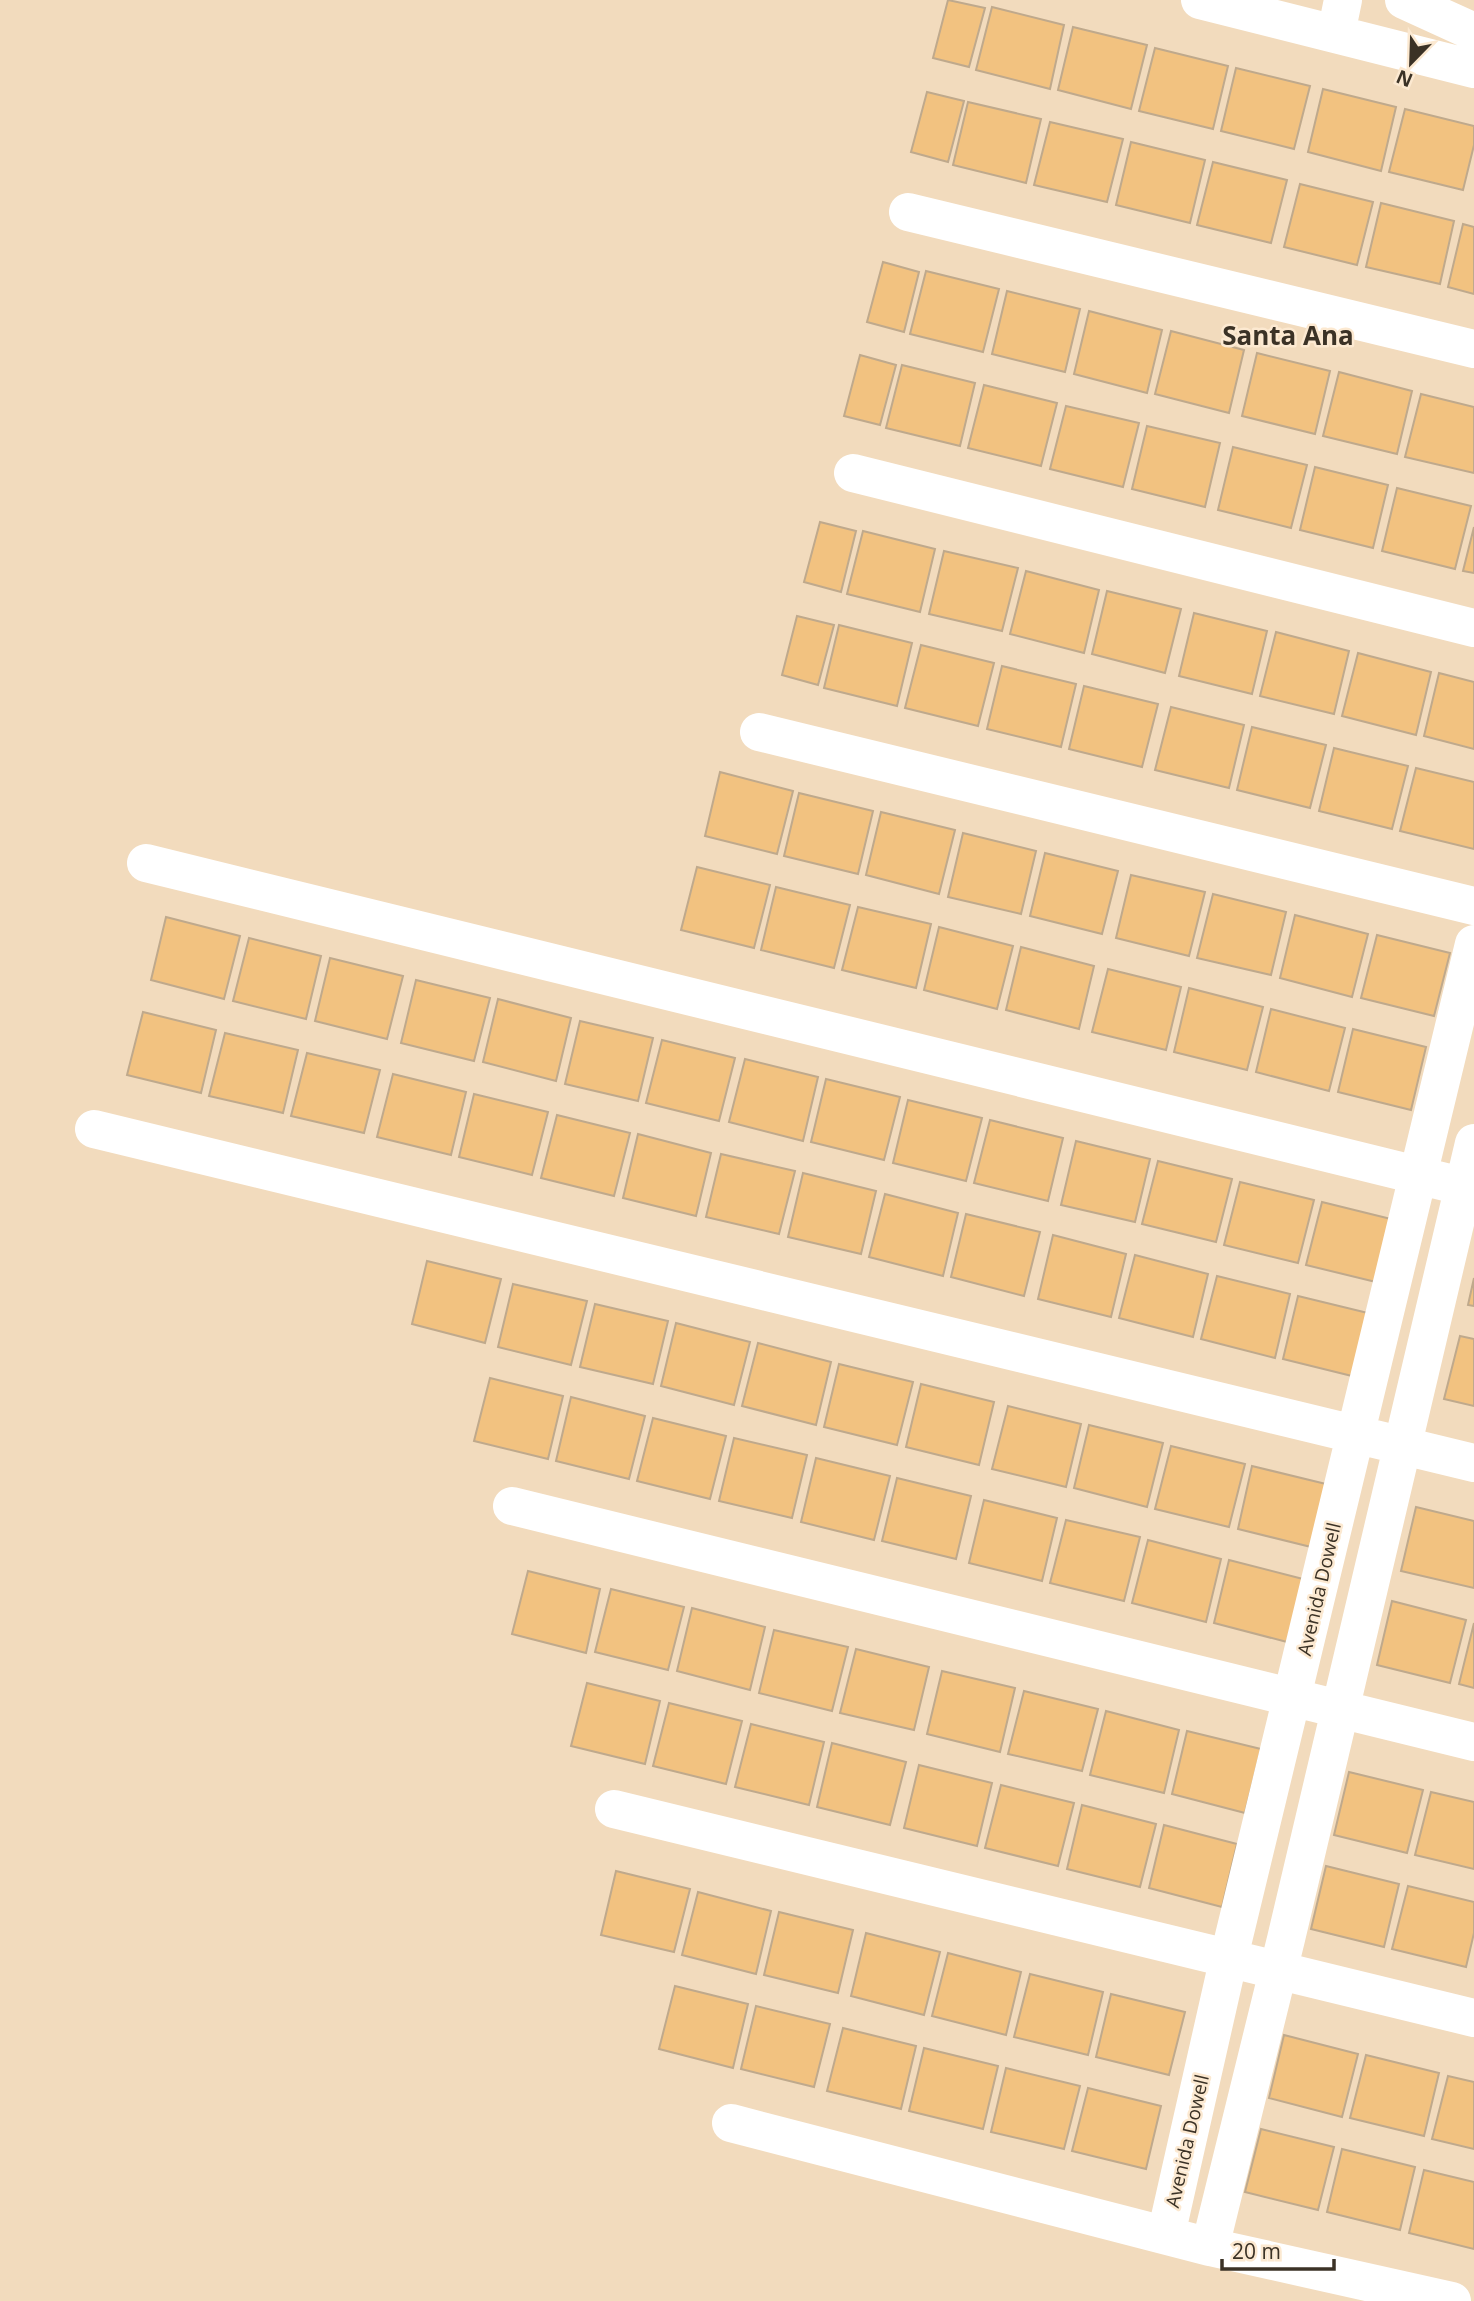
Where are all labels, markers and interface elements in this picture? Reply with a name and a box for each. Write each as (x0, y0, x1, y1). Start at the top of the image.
north arrow (1376, 28, 1446, 98)
text: N (1392, 64, 1417, 94)
district label: Santa Ana (1222, 317, 1354, 353)
street label: Avenida Dowell (1291, 1520, 1347, 1658)
street label: Avenida Dowell (1159, 2072, 1215, 2210)
scale bar (1222, 2228, 1334, 2272)
text: 20 m (1232, 2237, 1281, 2265)

